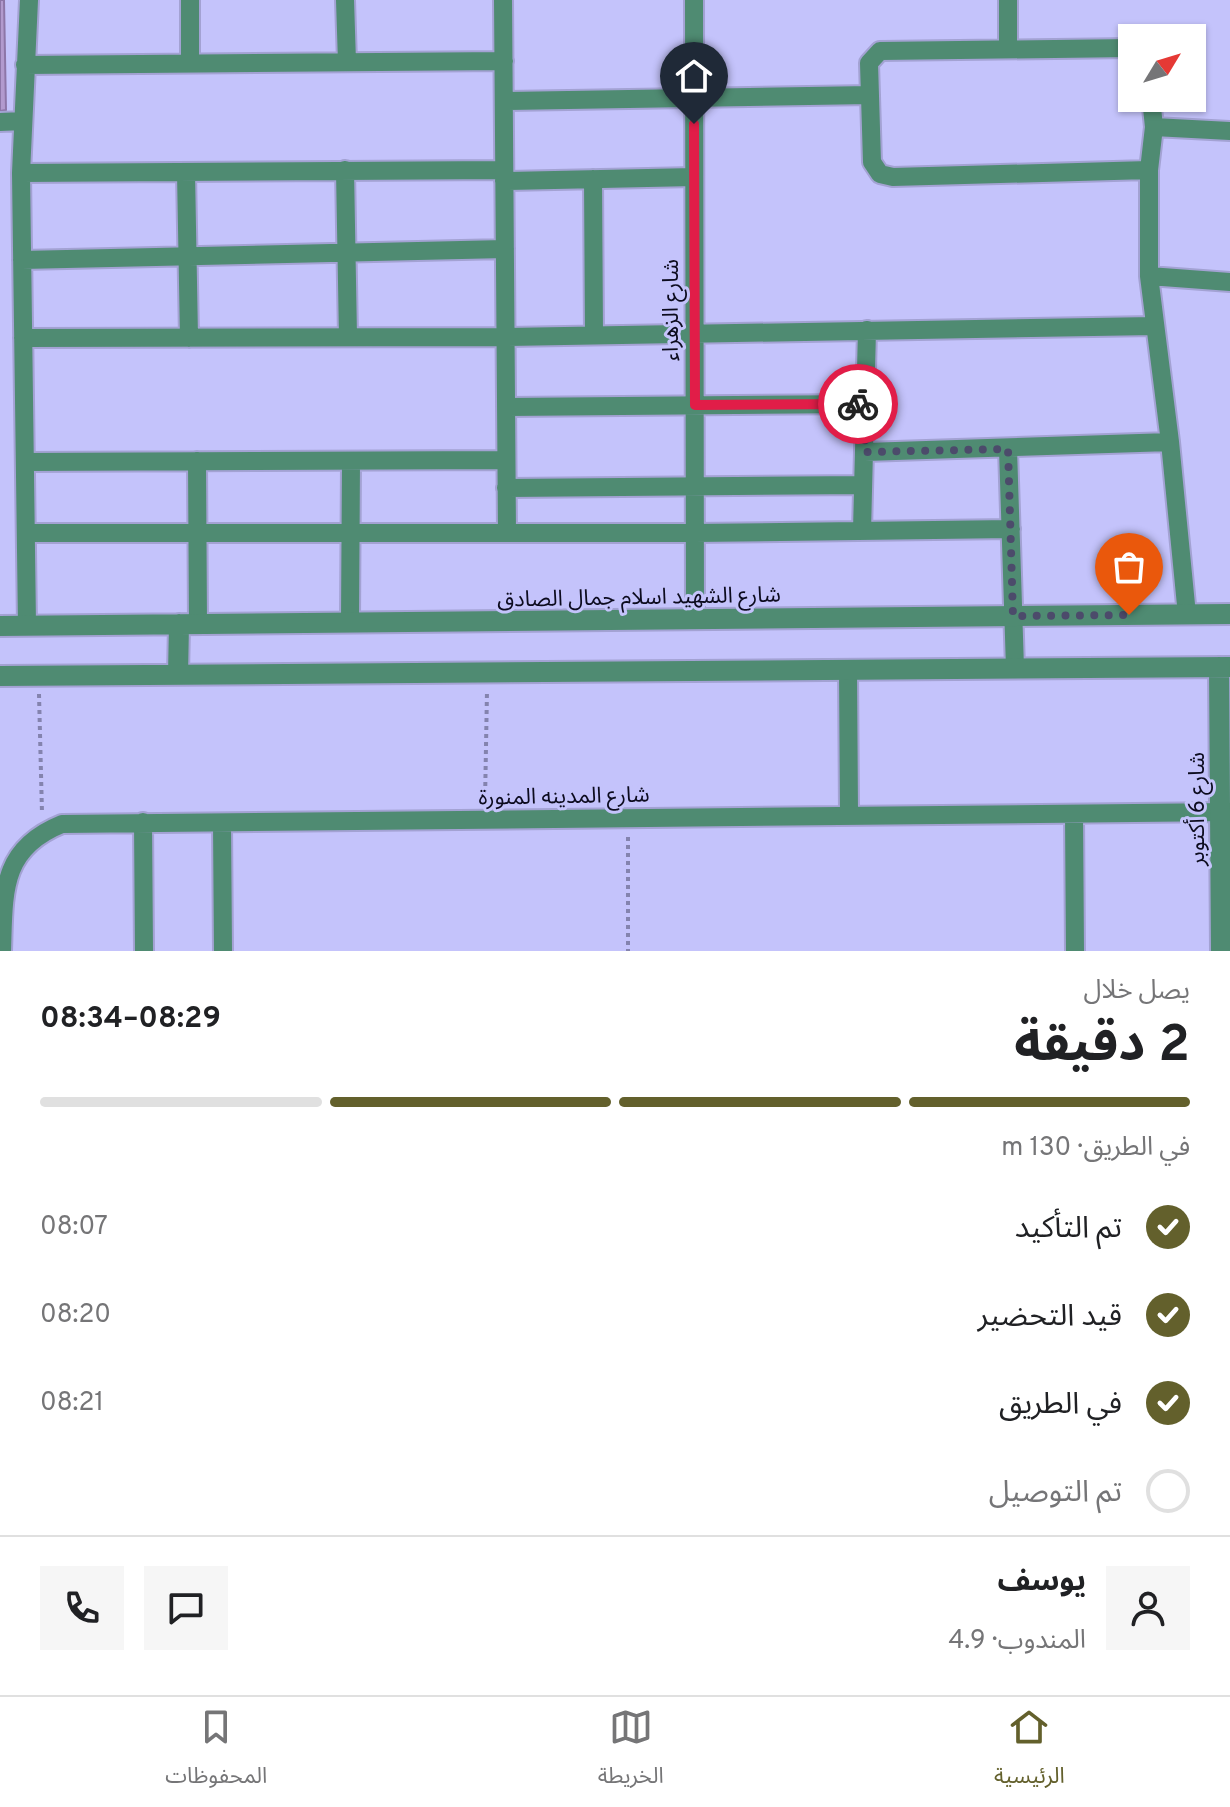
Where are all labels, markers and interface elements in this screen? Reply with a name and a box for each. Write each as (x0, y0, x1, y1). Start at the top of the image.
north arrow (1118, 24, 1206, 112)
map controls (1118, 24, 1206, 112)
pin (660, 42, 728, 124)
icon: home (672, 54, 716, 98)
street label: شارع الزهراء (659, 259, 687, 361)
courier (818, 364, 898, 444)
icon: bike (836, 382, 880, 426)
pin (1095, 533, 1163, 615)
icon: bag (1107, 545, 1151, 589)
street label: شارع الشهيد اسلام جمال الصادق (497, 583, 781, 615)
street label: شارع 6 أكتوبر (1183, 752, 1213, 867)
street label: شارع المدينه المنورة (478, 783, 650, 813)
text: يصل خلال (1084, 975, 1190, 1008)
text: 08:29–08:34 (40, 1001, 221, 1038)
text: 2 دقيقة (1014, 1014, 1190, 1080)
text: في الطريق · 130 m (1001, 1132, 1190, 1165)
icon: check (1146, 1205, 1190, 1249)
text: 08:07 (40, 1211, 108, 1244)
text: تم التأكيد (1015, 1211, 1122, 1248)
icon: check (1146, 1293, 1190, 1337)
text: 08:20 (40, 1299, 111, 1332)
text: قيد التحضير (978, 1299, 1122, 1336)
icon: check (1146, 1381, 1190, 1425)
text: 08:21 (40, 1387, 104, 1420)
text: في الطريق (999, 1387, 1122, 1424)
text: تم التوصيل (989, 1475, 1122, 1512)
text: يوسف (998, 1564, 1086, 1601)
button: phone (40, 1566, 124, 1650)
button: chat (144, 1566, 228, 1650)
button: person (1106, 1566, 1190, 1650)
text: المندوب · 4.9 (948, 1625, 1086, 1658)
tab: المحفوظات (165, 1705, 267, 1799)
tab: الخريطة (598, 1705, 664, 1799)
tab: الرئيسية (994, 1705, 1065, 1799)

